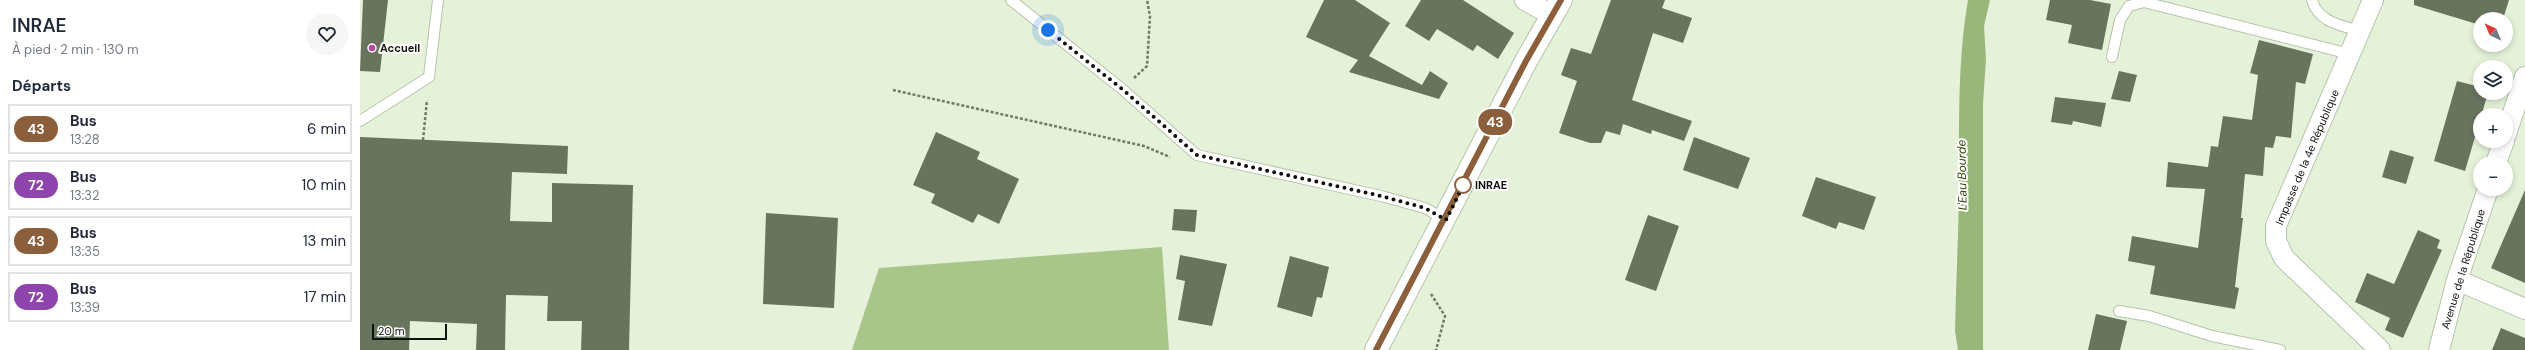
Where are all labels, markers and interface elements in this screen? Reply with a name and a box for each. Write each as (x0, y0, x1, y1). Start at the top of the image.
north arrow (2473, 12, 2513, 52)
map controls (2473, 12, 2513, 196)
text: INRAE (12, 13, 67, 38)
button: heart (306, 13, 348, 55)
your location (1038, 20, 1058, 40)
text: À pied · 2 min · 130 m (12, 41, 139, 58)
place label: Accueil (380, 41, 420, 55)
marker: Accueil (367, 43, 377, 53)
button: layers (2473, 60, 2513, 100)
text: Départs (12, 76, 71, 96)
street label: Impasse de la 4e République (2272, 87, 2342, 227)
button: + (2473, 108, 2513, 148)
line badge: 43 (1477, 109, 1513, 135)
text: Bus (70, 111, 97, 131)
text: 43 (1486, 113, 1504, 131)
text: 6 min (307, 119, 346, 139)
text: 43 (27, 120, 45, 138)
text: 13:28 (70, 131, 100, 148)
water label: L'Eau Bourde (1953, 139, 1971, 210)
button: − (2473, 156, 2513, 196)
text: Bus (70, 167, 97, 187)
text: 10 min (301, 175, 346, 195)
text: 72 (28, 176, 44, 194)
marker: INRAE (1454, 176, 1472, 194)
place label: INRAE (1475, 178, 1507, 192)
text: 13:32 (70, 187, 100, 204)
street label: Avenue de la République (2438, 207, 2488, 331)
text: Bus (70, 223, 97, 243)
text: 13 min (303, 231, 346, 251)
text: 43 (27, 232, 45, 250)
text: 13:35 (70, 243, 100, 260)
text: Bus (70, 279, 97, 299)
text: 17 min (304, 287, 346, 307)
text: 72 (28, 288, 44, 306)
text: 13:39 (70, 299, 100, 316)
scale bar (372, 322, 447, 341)
text: 20 m (378, 324, 404, 338)

